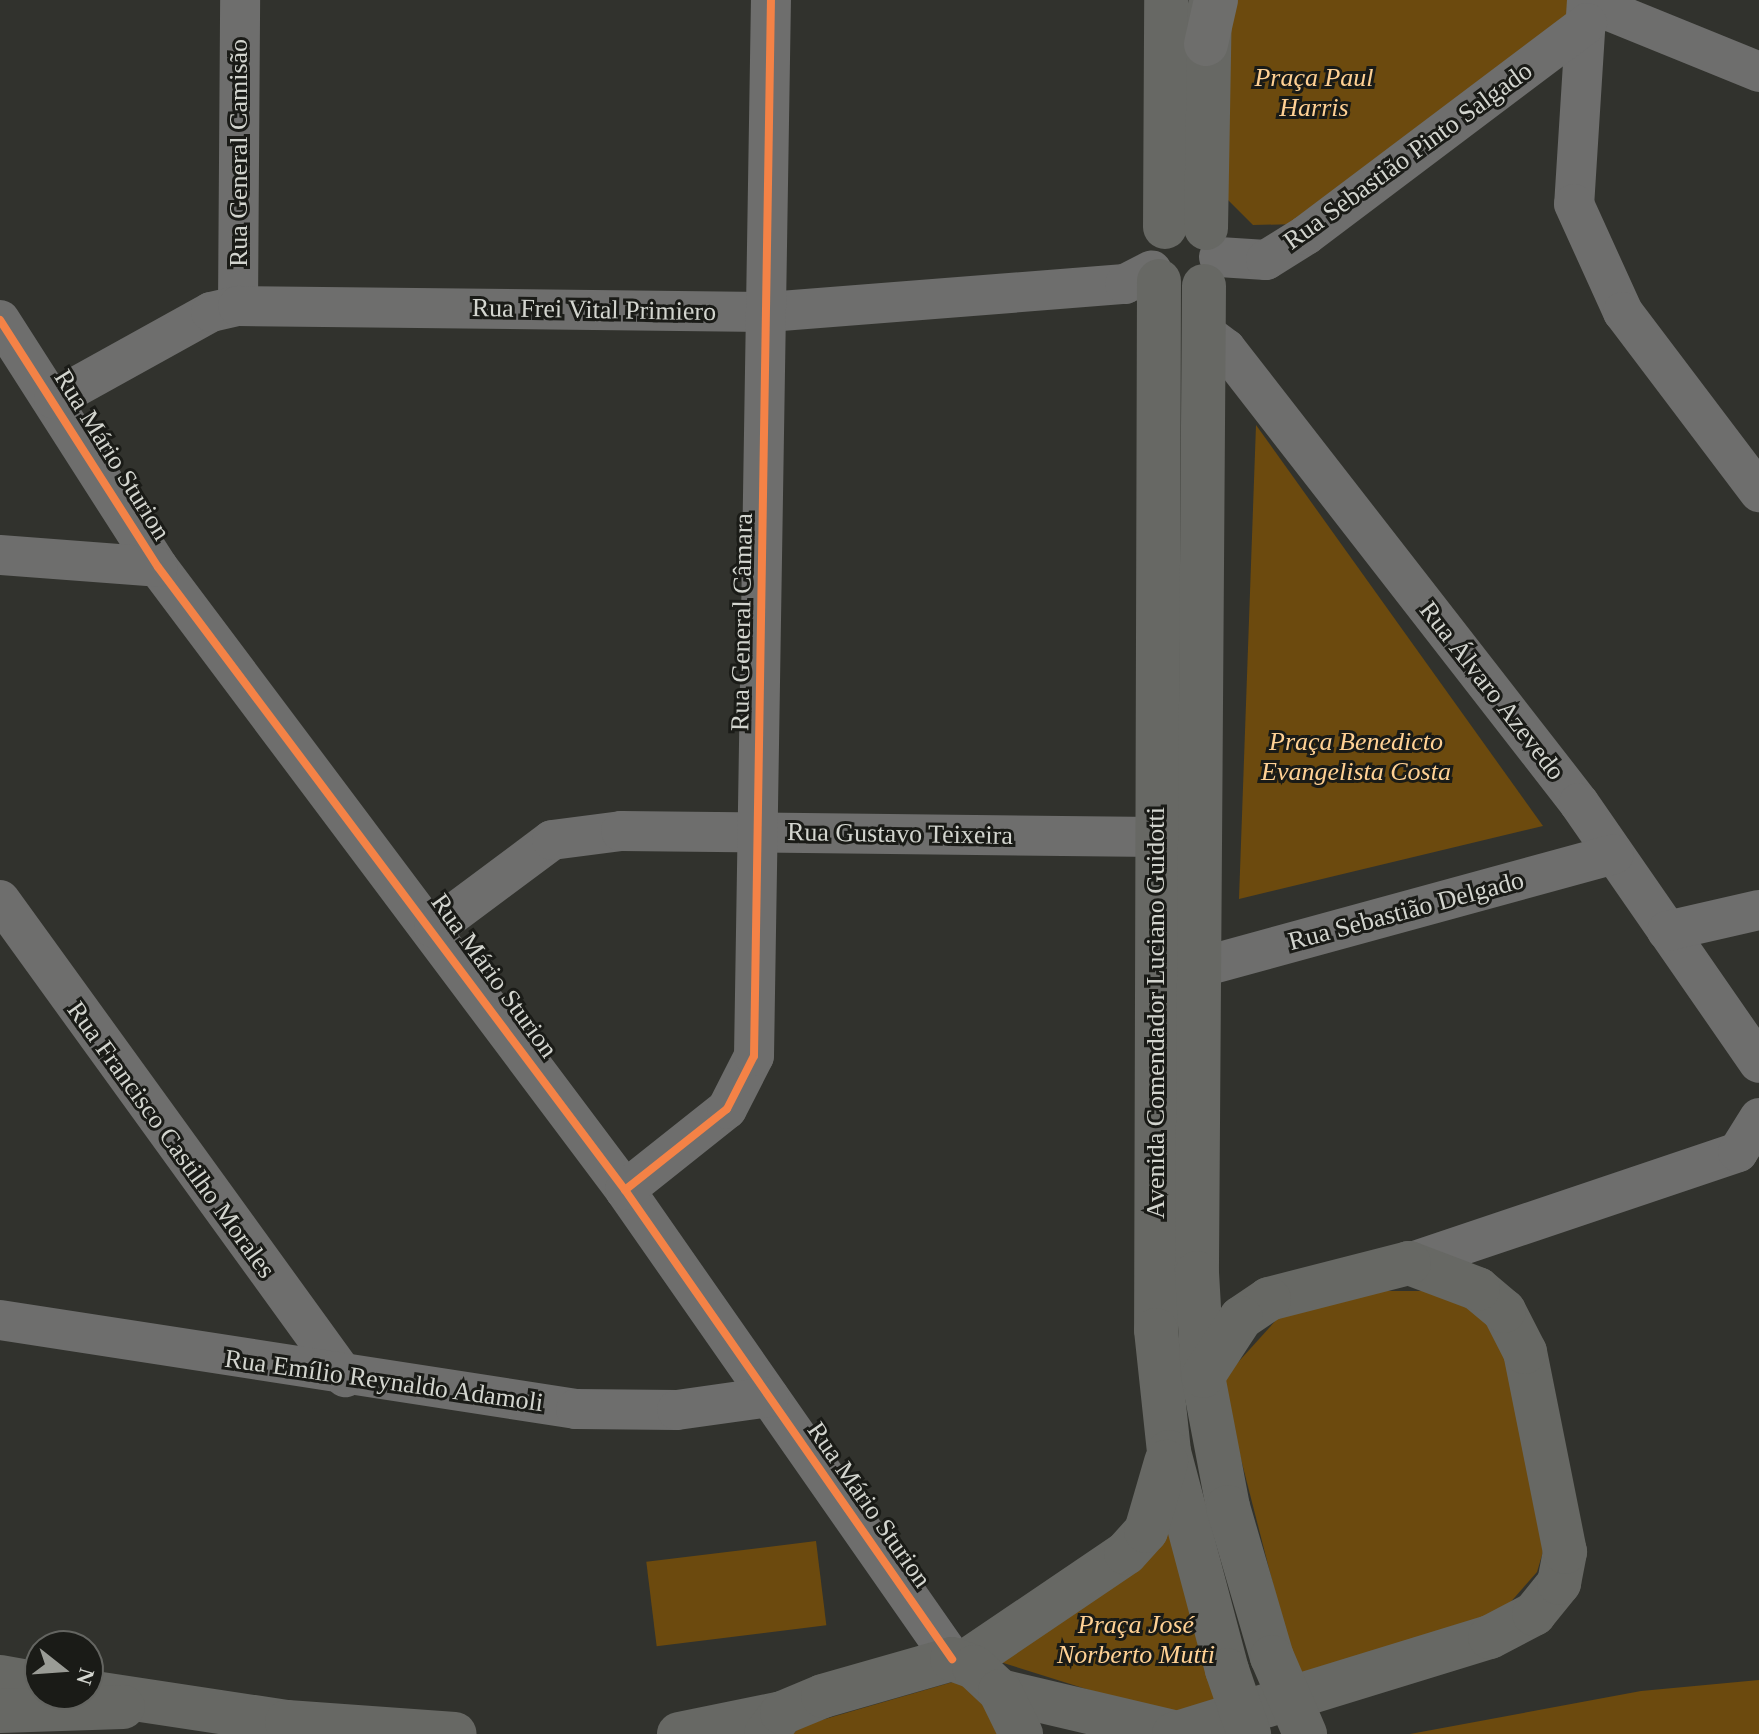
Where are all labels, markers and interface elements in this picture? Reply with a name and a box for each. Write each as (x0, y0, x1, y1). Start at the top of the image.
street label: Rua General Camisão (223, 39, 255, 267)
street label: Rua Sebastião Pinto Salgado (1278, 55, 1538, 257)
park label: Praça Paul Harris (1254, 62, 1374, 124)
street label: Rua Frei Vital Primiero (471, 292, 717, 328)
street label: Rua Mário Sturion (47, 364, 177, 546)
street label: Rua General Câmara (725, 513, 759, 731)
street label: Rua Álvaro Azevedo (1412, 595, 1572, 787)
park label: Praça Benedicto Evangelista Costa (1261, 726, 1451, 788)
street label: Avenida Comendador Luciano Guidotti (1140, 807, 1172, 1219)
street label: Rua Gustavo Teixeira (787, 816, 1013, 852)
street label: Rua Sebastião Delgado (1285, 865, 1527, 957)
street label: Rua Mário Sturion (424, 888, 564, 1064)
street label: Rua Francisco Castilho Morales (60, 996, 282, 1284)
street label: Rua Emílio Reynaldo Adamoli (222, 1343, 546, 1419)
street label: Rua Mário Sturion (800, 1416, 938, 1594)
park label: Praça José Norberto Mutti (1057, 1609, 1215, 1670)
north arrow (24, 1630, 104, 1710)
text: N (71, 1665, 100, 1688)

